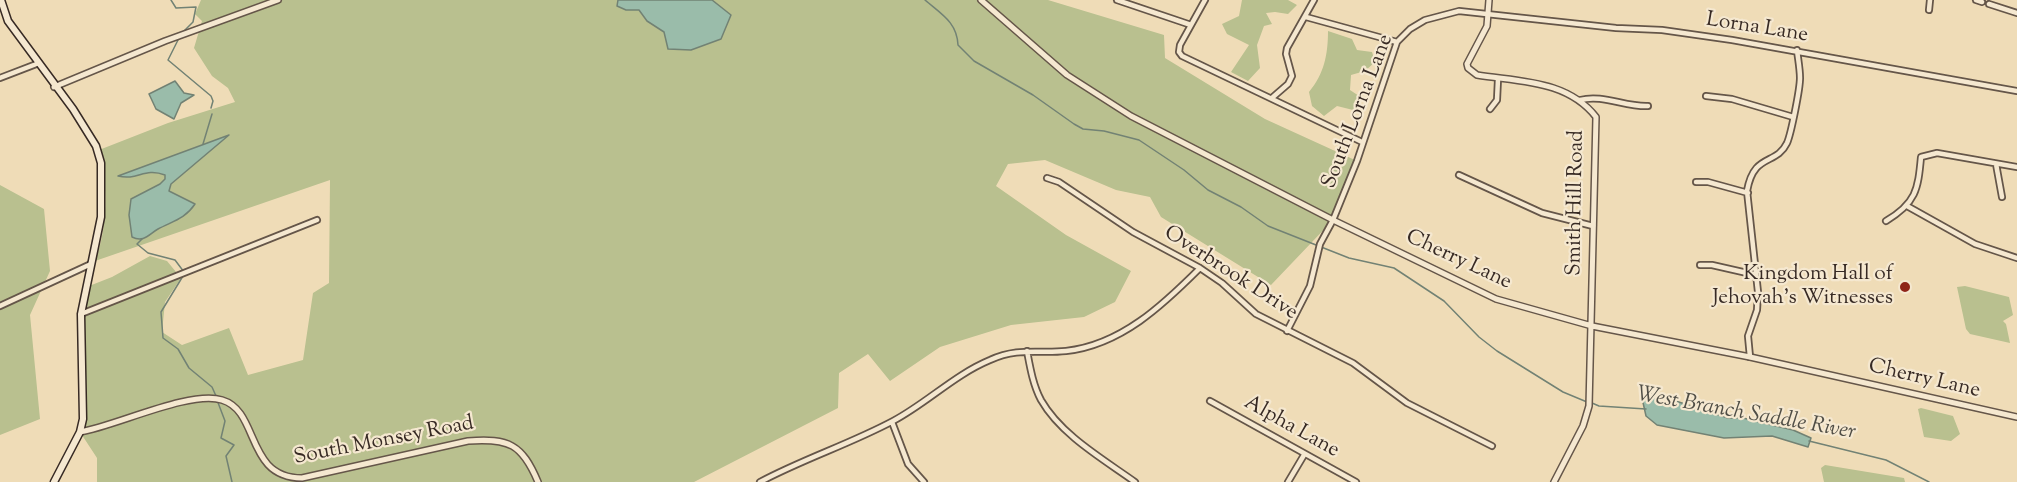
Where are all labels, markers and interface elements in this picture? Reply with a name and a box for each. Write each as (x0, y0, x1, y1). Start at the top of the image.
street label: Lorna Lane (1704, 9, 1810, 49)
street label: South Lorna Lane (1318, 31, 1400, 193)
street label: Smith Hill Road (1563, 130, 1591, 276)
street label: Overbrook Drive (1158, 221, 1302, 327)
street label: Cherry Lane (1401, 226, 1515, 296)
place label: Kingdom Hall of Jehovah’s Witnesses (1712, 262, 1893, 312)
marker: Kingdom Hall of Jehovah’s Witnesses (1898, 280, 1912, 294)
street label: Cherry Lane (1866, 355, 1982, 405)
water label: West Branch Saddle River (1634, 383, 1858, 447)
street label: Alpha Lane (1239, 392, 1343, 464)
street label: South Monsey Road (292, 412, 476, 472)

